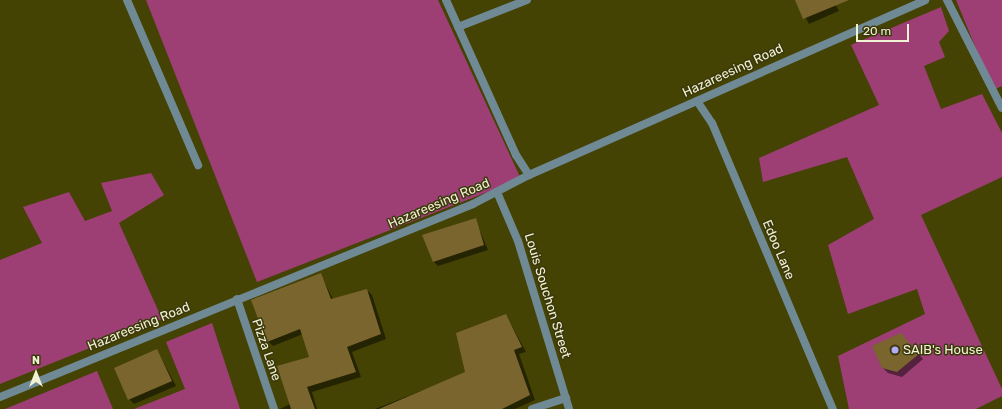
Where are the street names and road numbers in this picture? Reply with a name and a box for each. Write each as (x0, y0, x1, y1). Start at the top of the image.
street label: Hazareesing Road (680, 41, 786, 101)
street label: Hazareesing Road (386, 176, 492, 232)
street label: Edoo Lane (758, 218, 798, 282)
street label: Louis Souchon Street (521, 232, 573, 360)
street label: Hazareesing Road (86, 299, 192, 355)
street label: Pizza Lane (248, 317, 284, 383)

